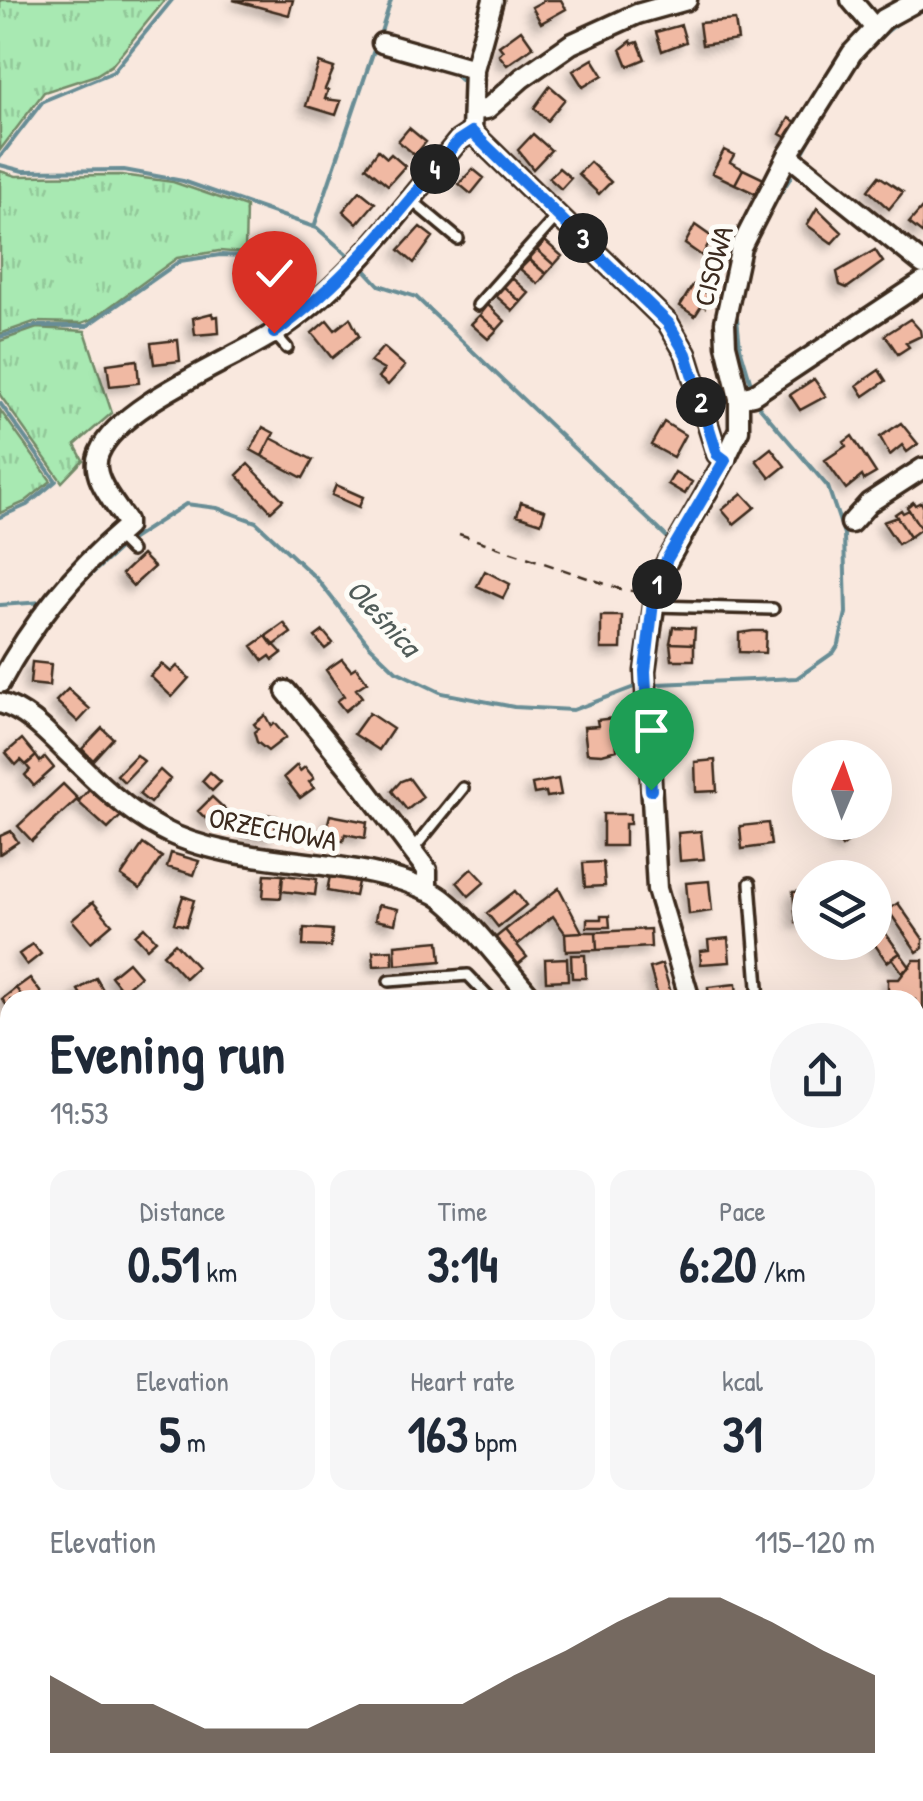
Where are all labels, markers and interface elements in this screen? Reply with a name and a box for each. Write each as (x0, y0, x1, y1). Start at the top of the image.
pin: 4 (410, 144, 460, 194)
text: 4 (430, 150, 440, 188)
pin: 3 (558, 213, 608, 263)
text: 3 (577, 219, 589, 257)
street label: CISOWA (684, 222, 742, 310)
pin (232, 231, 317, 334)
icon: check (247, 246, 302, 301)
pin: 2 (676, 377, 726, 427)
text: 2 (694, 383, 708, 421)
pin: 1 (632, 559, 682, 609)
text: 1 (652, 565, 662, 603)
water label: Oleśnica (338, 570, 432, 667)
pin (609, 688, 694, 791)
icon: arrive (624, 703, 679, 758)
north arrow (792, 740, 892, 840)
map controls (792, 740, 892, 960)
street label: ORZECHOWA (206, 798, 341, 860)
button: layers (792, 860, 892, 960)
text: Evening run (50, 1016, 285, 1090)
button: share (770, 1023, 875, 1128)
text: 19:53 (50, 1091, 109, 1134)
text: Distance (140, 1192, 225, 1230)
text: Time (438, 1192, 487, 1230)
text: Pace (719, 1192, 766, 1230)
text: 0.51 (128, 1230, 200, 1298)
text: 3:14 (427, 1230, 498, 1298)
text: 6:20 (679, 1230, 757, 1298)
text: km (200, 1253, 237, 1291)
text: /km (757, 1253, 806, 1291)
text: Elevation (136, 1362, 229, 1400)
text: Heart rate (410, 1362, 515, 1400)
text: kcal (722, 1362, 763, 1400)
text: 5 (159, 1400, 180, 1468)
text: 163 (408, 1400, 468, 1468)
text: 31 (722, 1400, 763, 1468)
text: m (180, 1423, 206, 1461)
text: bpm (468, 1423, 517, 1461)
text: Elevation (50, 1520, 156, 1563)
text: 115–120 m (755, 1520, 875, 1563)

